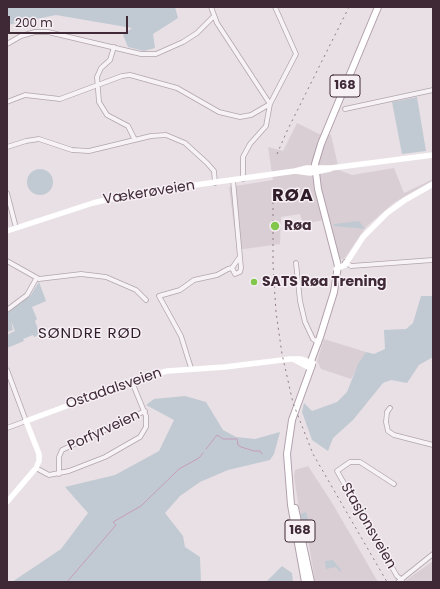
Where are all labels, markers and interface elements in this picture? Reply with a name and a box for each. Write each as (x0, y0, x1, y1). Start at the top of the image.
scale bar (10, 8, 130, 34)
text: 200 m (15, 14, 53, 31)
road number: 168 (330, 75, 360, 97)
street label: Vækerøveien (102, 177, 196, 209)
district label: RØA (272, 185, 314, 207)
place label: Røa (284, 218, 311, 234)
marker: Røa (269, 220, 281, 232)
place label: SATS Røa Trening (262, 274, 387, 290)
marker: SATS Røa Trening (249, 277, 259, 287)
district label: SØNDRE RØD (38, 325, 142, 343)
street label: Ostadalsveien (64, 365, 164, 413)
street label: Porfyrveien (65, 407, 143, 455)
street label: Stasjonsveien (337, 480, 399, 572)
road number: 168 (285, 520, 315, 542)

